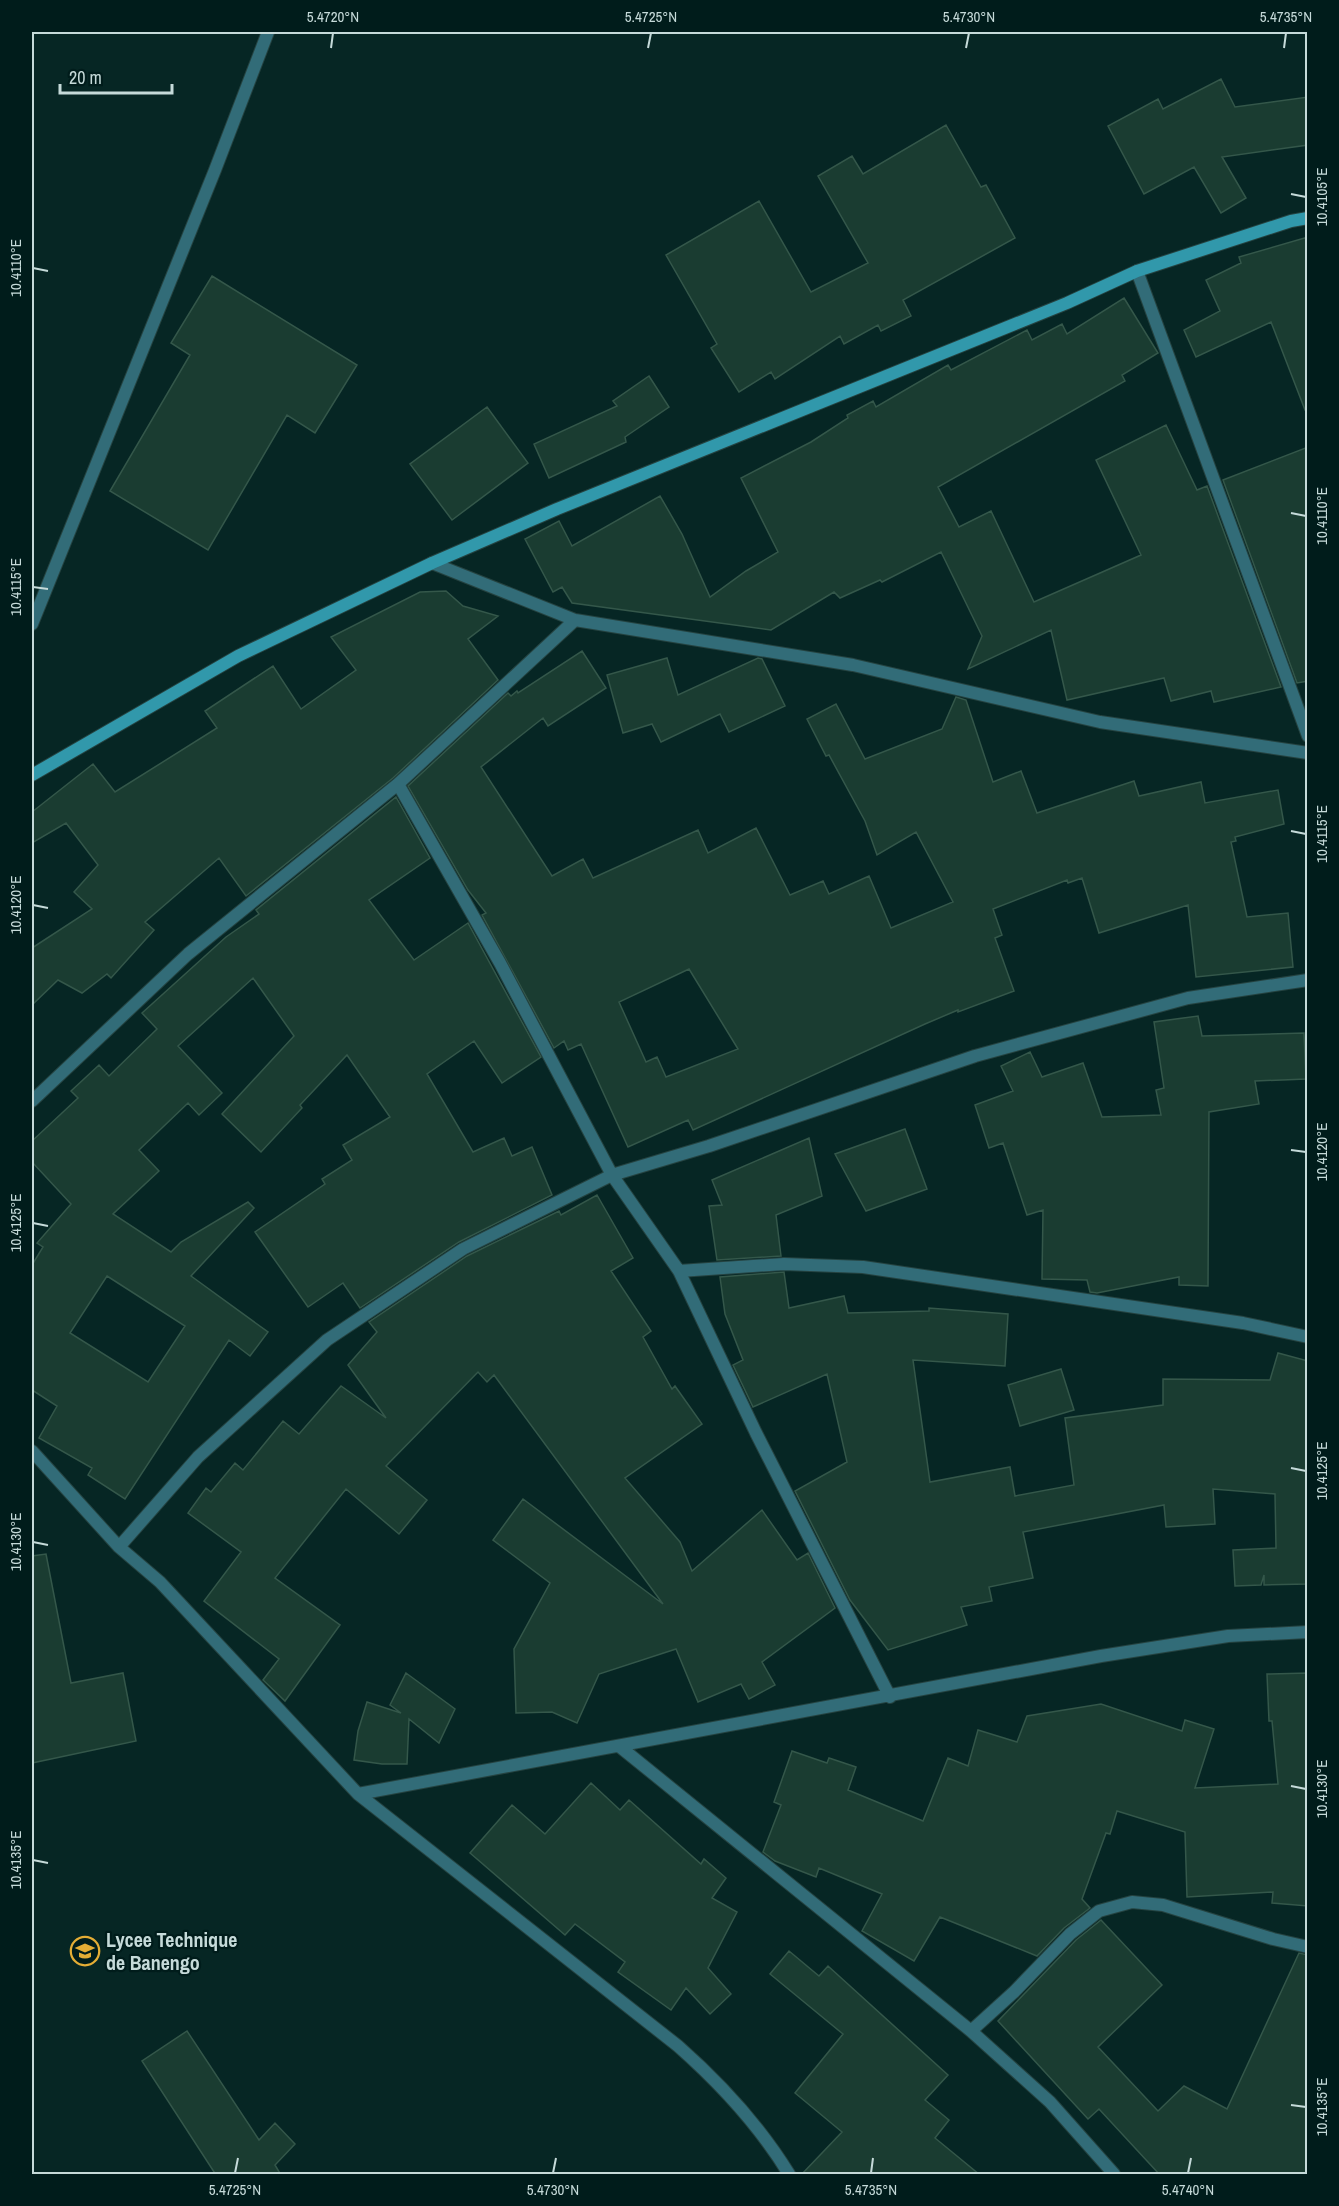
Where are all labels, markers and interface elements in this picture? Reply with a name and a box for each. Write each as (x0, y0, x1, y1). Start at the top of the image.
text: 5.4720°N (307, 6, 359, 27)
text: 5.4725°N (625, 6, 677, 27)
text: 5.4730°N (943, 6, 995, 27)
text: 5.4735°N (1260, 6, 1312, 27)
scale bar (60, 57, 172, 95)
text: 20 m (69, 65, 102, 90)
text: 10.4105°E (1311, 168, 1332, 226)
text: 10.4110°E (5, 239, 26, 297)
text: 10.4110°E (1311, 487, 1332, 545)
text: 10.4115°E (5, 558, 26, 616)
text: 10.4115°E (1311, 805, 1332, 863)
text: 10.4120°E (5, 876, 26, 934)
text: 10.4120°E (1311, 1123, 1332, 1181)
text: 10.4125°E (5, 1194, 26, 1252)
text: 10.4125°E (1311, 1442, 1332, 1500)
text: 10.4130°E (5, 1513, 26, 1571)
text: 10.4130°E (1311, 1760, 1332, 1818)
text: 10.4135°E (5, 1831, 26, 1889)
place label: Lycee Technique de Banengo (106, 1926, 237, 1976)
school or university icon: Lycee Technique de Banengo (69, 1935, 101, 1967)
text: 10.4135°E (1311, 2078, 1332, 2136)
text: 5.4725°N (209, 2179, 261, 2200)
text: 5.4730°N (527, 2179, 579, 2200)
text: 5.4735°N (845, 2179, 897, 2200)
text: 5.4740°N (1162, 2179, 1214, 2200)

